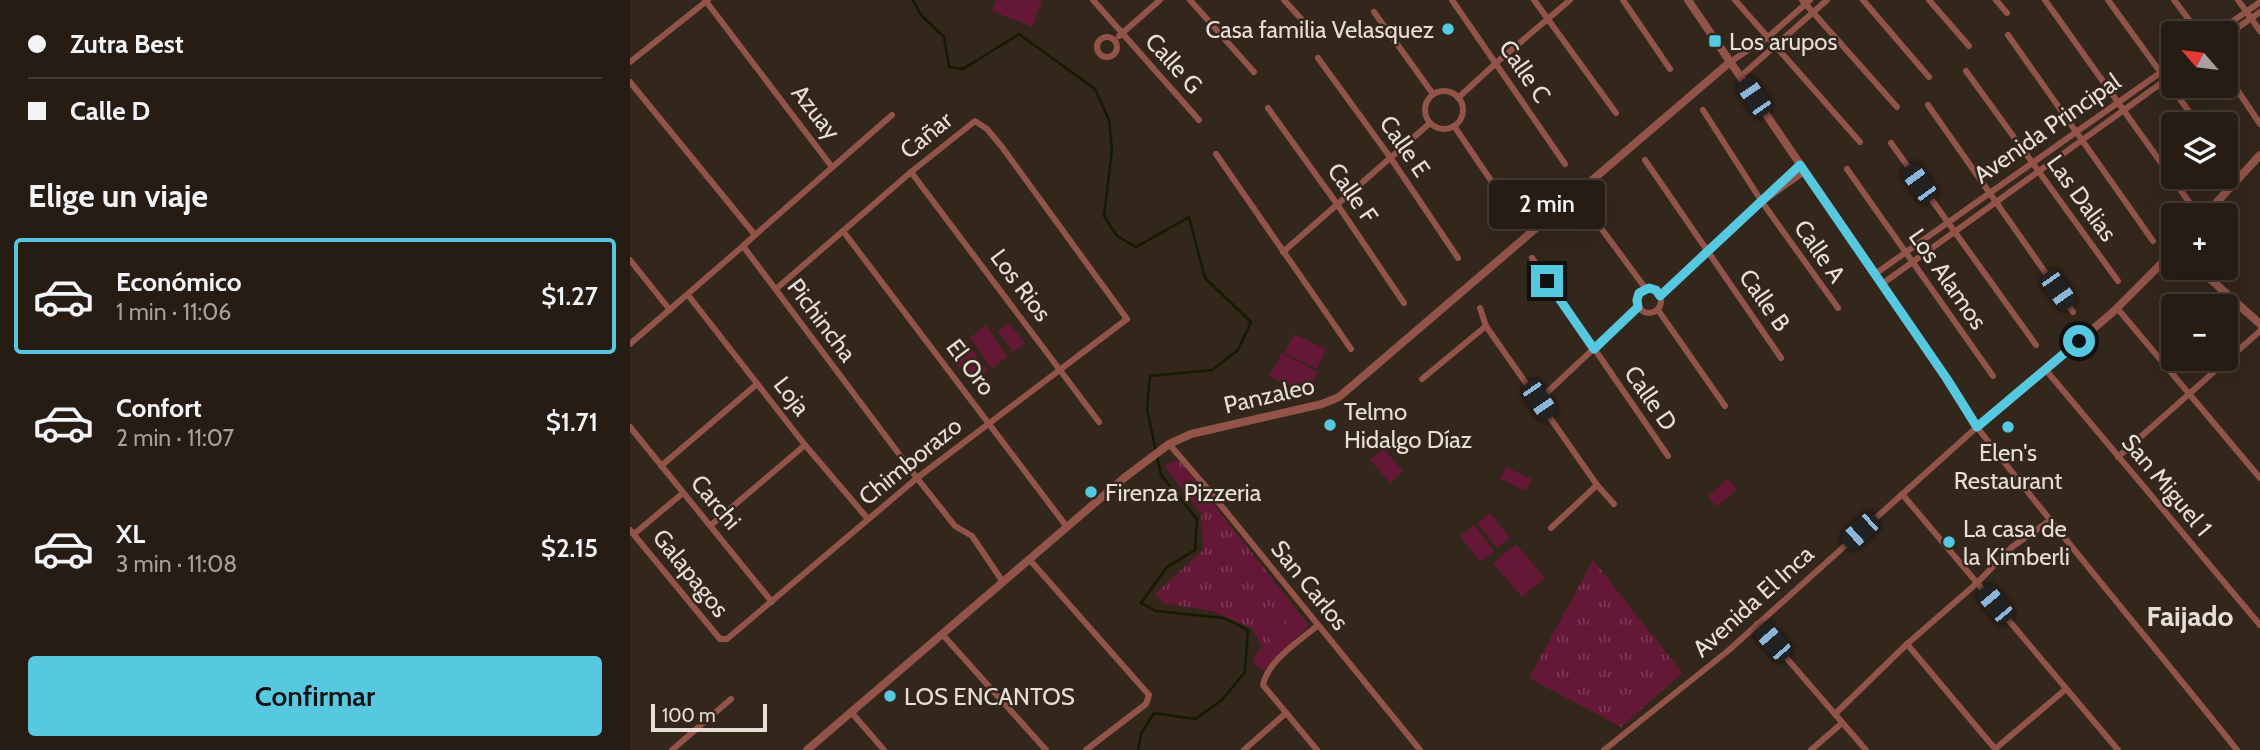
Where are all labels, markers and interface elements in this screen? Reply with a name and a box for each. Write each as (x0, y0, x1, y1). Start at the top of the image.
place label: Casa familia Velasquez (1206, 15, 1434, 44)
marker: Casa familia Velasquez (1440, 21, 1456, 37)
north arrow (2161, 21, 2238, 98)
map controls (2161, 21, 2238, 371)
street label: Calle G (1139, 27, 1209, 99)
place label: Los arupos (1729, 27, 1838, 56)
text: Zutra Best (70, 28, 184, 60)
marker: Los arupos (1707, 33, 1723, 49)
street label: Calle C (1493, 34, 1557, 108)
street label: Avenida Principal (1968, 66, 2126, 189)
car (1734, 74, 1775, 120)
street label: Azuay (786, 79, 846, 145)
text: Calle D (70, 95, 150, 127)
street label: Cañar (894, 105, 958, 165)
street label: Calle E (1373, 110, 1437, 182)
button: layers (2161, 112, 2238, 189)
street label: Las Dalias (2041, 149, 2123, 247)
street label: Calle F (1322, 157, 1385, 229)
car (1899, 160, 1940, 206)
text: Elige un viaje (28, 176, 208, 215)
callout: 2 min (1489, 180, 1605, 229)
text: 2 min (1519, 190, 1575, 218)
button: + (2161, 203, 2238, 280)
street label: Calle A (1788, 214, 1852, 288)
street label: Los Alamos (1903, 223, 1993, 335)
street label: Los Rios (984, 243, 1058, 327)
street label: Calle B (1733, 263, 1797, 337)
icon: car (32, 265, 95, 328)
route end (1531, 265, 1563, 297)
text: Económico (116, 266, 242, 298)
car (2038, 267, 2079, 313)
street label: Pichincha (781, 273, 863, 368)
text: $1.27 (541, 280, 598, 312)
button: − (2161, 294, 2238, 371)
text: 1 min · 11:06 (116, 298, 231, 326)
route start (2063, 325, 2095, 357)
street label: El Oro (940, 333, 1002, 401)
street label: Calle D (1618, 360, 1684, 436)
street label: Loja (768, 371, 817, 422)
street label: Panzaleo (1221, 371, 1317, 419)
car (1519, 377, 1560, 423)
icon: car (32, 391, 95, 454)
text: Confort (116, 392, 202, 424)
place label: Telmo Hidalgo Díaz (1344, 397, 1472, 454)
text: $1.71 (546, 406, 598, 438)
street label: Chimborazo (853, 411, 967, 511)
marker: Telmo Hidalgo Díaz (1322, 417, 1338, 433)
marker: Elen's Restaurant (2000, 419, 2016, 435)
text: 2 min · 11:07 (116, 424, 234, 452)
street label: San Miguel 1 (2116, 428, 2218, 542)
place label: Elen's Restaurant (1954, 438, 2062, 495)
street label: Carchi (685, 469, 747, 535)
place label: Firenza Pizzeria (1105, 478, 1262, 507)
marker: Firenza Pizzeria (1083, 484, 1099, 500)
car (1838, 509, 1883, 553)
place label: La casa de la Kimberli (1963, 514, 2070, 571)
icon: car (32, 517, 95, 580)
text: XL (116, 518, 145, 550)
street label: Galapagos (647, 523, 735, 623)
text: $2.15 (541, 532, 598, 564)
street label: San Carlos (1265, 534, 1355, 636)
marker: La casa de la Kimberli (1941, 534, 1957, 550)
street label: Avenida El Inca (1687, 539, 1820, 663)
text: 3 min · 11:08 (116, 550, 237, 578)
car (1974, 581, 2017, 627)
district label: Faijado (2147, 599, 2233, 633)
car (1752, 619, 1795, 665)
button: Confirmar (28, 656, 602, 736)
place label: LOS ENCANTOS (904, 682, 1075, 711)
marker: LOS ENCANTOS (882, 688, 898, 704)
scale bar (651, 701, 766, 733)
text: 100 m (662, 704, 716, 727)

